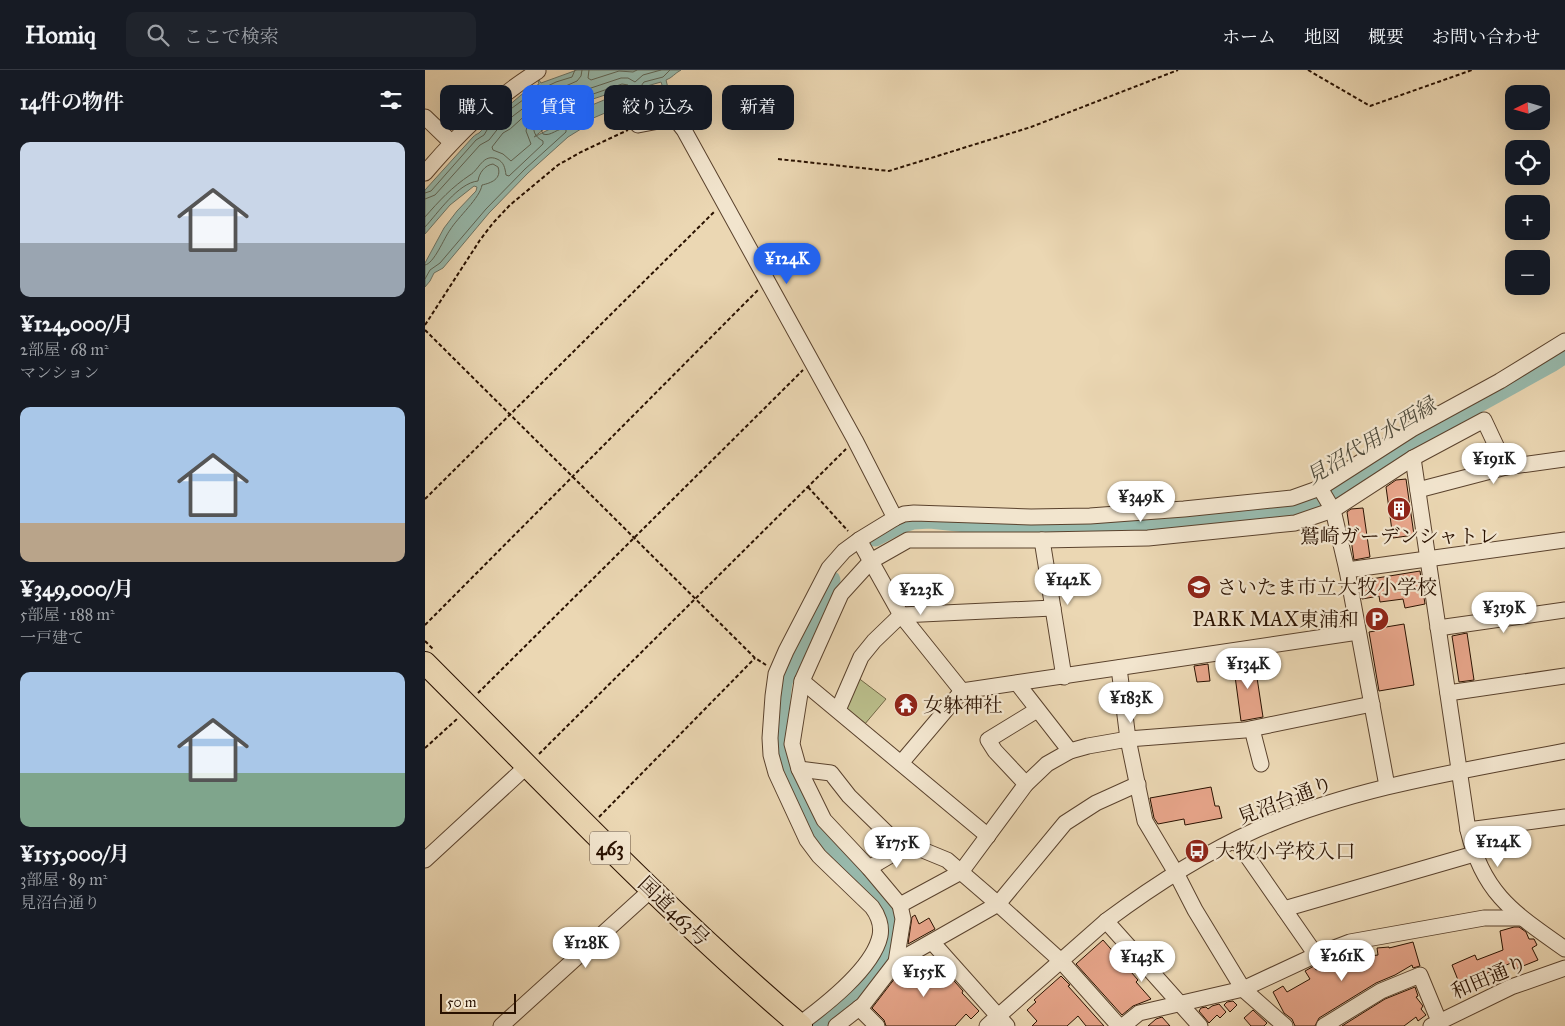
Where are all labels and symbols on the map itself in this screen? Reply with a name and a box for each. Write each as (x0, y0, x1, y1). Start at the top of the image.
north arrow (1505, 85, 1550, 130)
pin: ¥124K (752, 242, 822, 285)
water label: 見沼代用水西縁 (1301, 391, 1442, 490)
pin: ¥191K (1459, 442, 1529, 485)
pin: ¥349K (1106, 480, 1176, 523)
building icon: 鷲崎ガーデンシャトレ (1386, 496, 1412, 522)
place label: 鷲崎ガーデンシャトレ (1300, 524, 1498, 548)
pin: ¥142K (1033, 564, 1103, 606)
pin: ¥223K (886, 574, 956, 616)
school or university icon: さいたま市立大牧小学校 (1186, 574, 1212, 600)
place label: さいたま市立大牧小学校 (1217, 575, 1437, 599)
pin: ¥319K (1469, 592, 1539, 634)
parking icon: PARK MAX東浦和 (1364, 606, 1390, 632)
place label: PARK MAX東浦和 (1192, 607, 1359, 631)
pin: ¥134K (1213, 648, 1283, 690)
pin: ¥183K (1096, 682, 1166, 724)
temple icon: 女躰神社 (893, 692, 919, 718)
place label: 女躰神社 (923, 693, 1003, 717)
street label: 見沼台通り (1234, 771, 1336, 829)
pin: ¥175K (862, 826, 932, 869)
pin: ¥124K (1463, 826, 1533, 868)
road number: 463 (590, 831, 630, 864)
bus stop icon: 大牧小学校入口 (1184, 838, 1210, 864)
place label: 大牧小学校入口 (1215, 839, 1355, 863)
street label: 国道463号 (634, 871, 714, 951)
pin: ¥128K (551, 926, 621, 969)
pin: ¥143K (1107, 940, 1177, 983)
pin: ¥261K (1307, 940, 1377, 982)
street label: 和田通り (1447, 950, 1531, 1004)
pin: ¥155K (889, 956, 959, 998)
scale bar (440, 991, 516, 1014)

